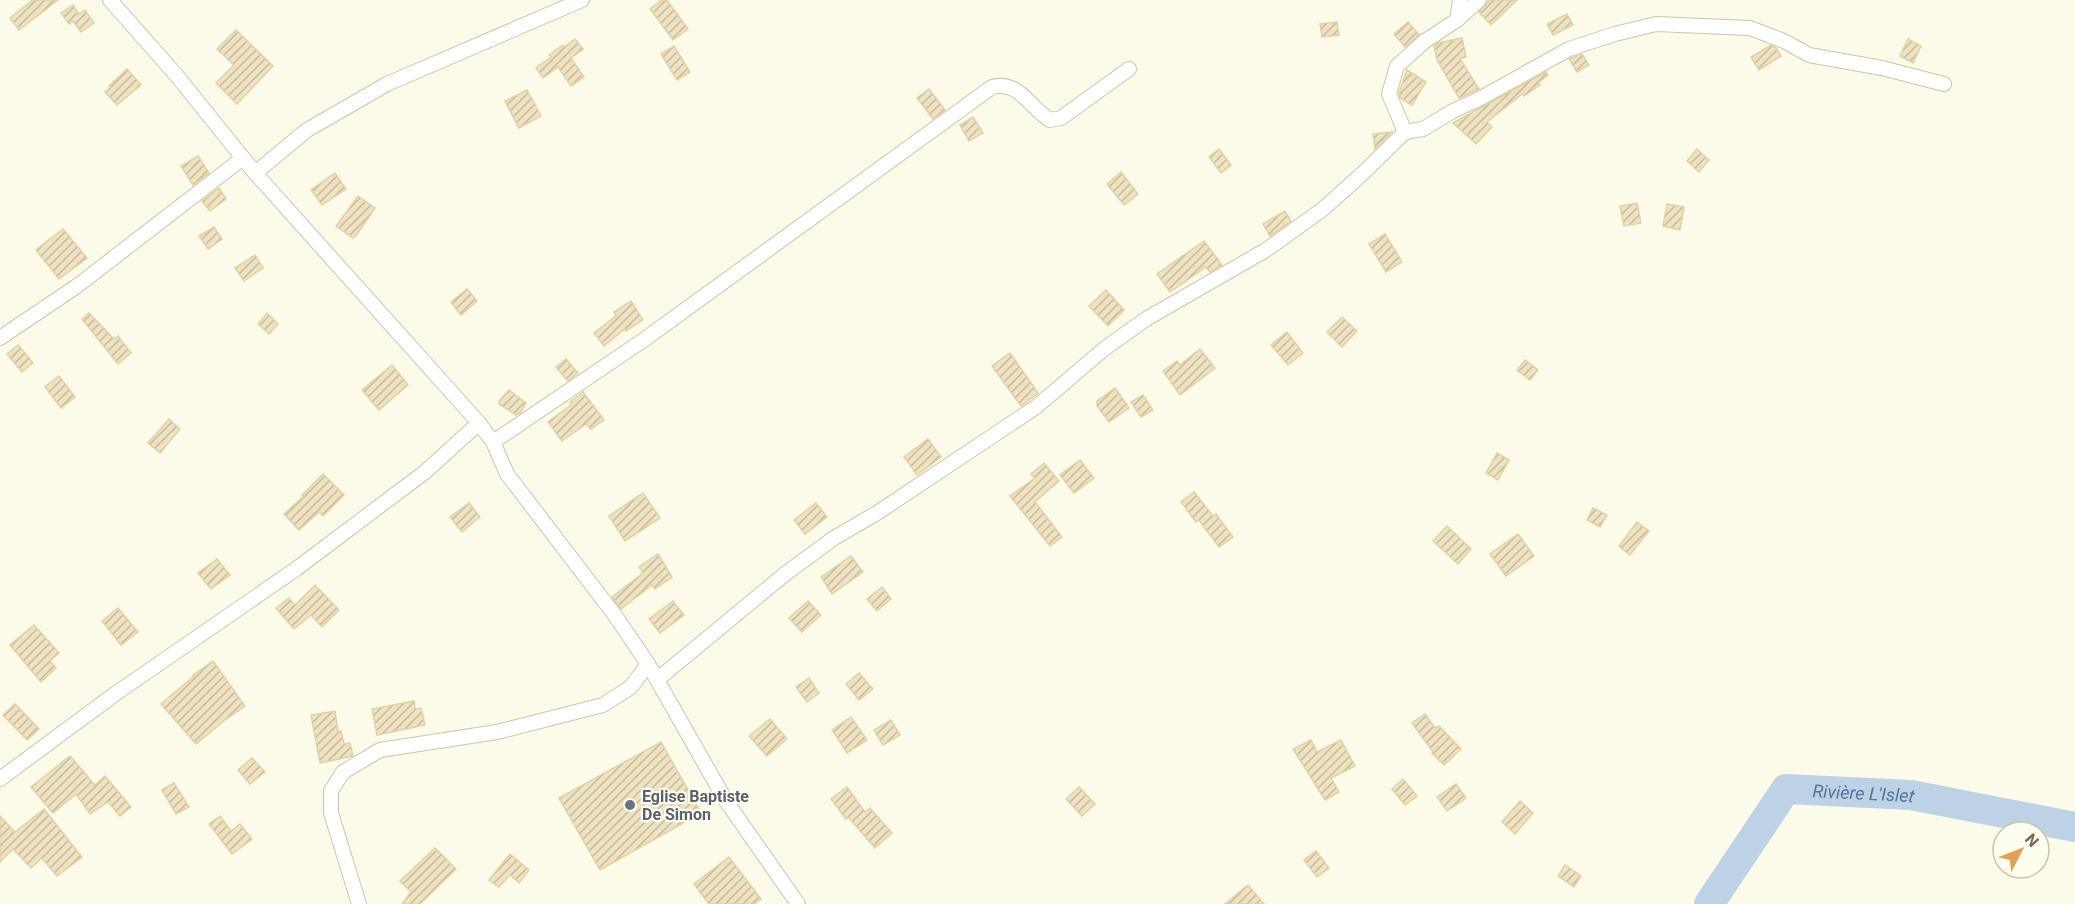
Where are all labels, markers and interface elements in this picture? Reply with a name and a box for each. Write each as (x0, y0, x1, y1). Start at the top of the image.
water label: Rivière L'Islet (1812, 780, 1917, 806)
place label: Eglise Baptiste De Simon (642, 787, 749, 824)
marker: Eglise Baptiste De Simon (623, 798, 637, 812)
north arrow (1991, 820, 2051, 880)
text: N (2021, 830, 2043, 851)

